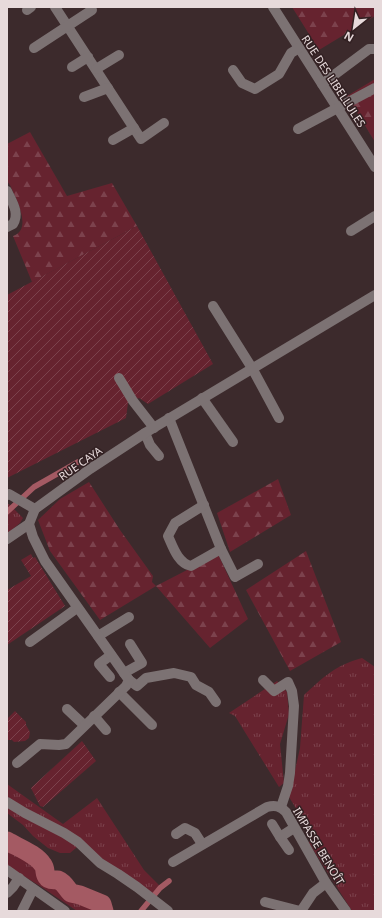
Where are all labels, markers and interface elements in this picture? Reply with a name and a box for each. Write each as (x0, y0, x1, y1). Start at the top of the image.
north arrow (334, 8, 374, 48)
text: N (341, 28, 356, 46)
street label: RUE DES LIBELLULES (299, 32, 369, 130)
street label: RUE CAYA (55, 442, 105, 483)
street label: IMPASSE BENOÎT (290, 804, 348, 888)

